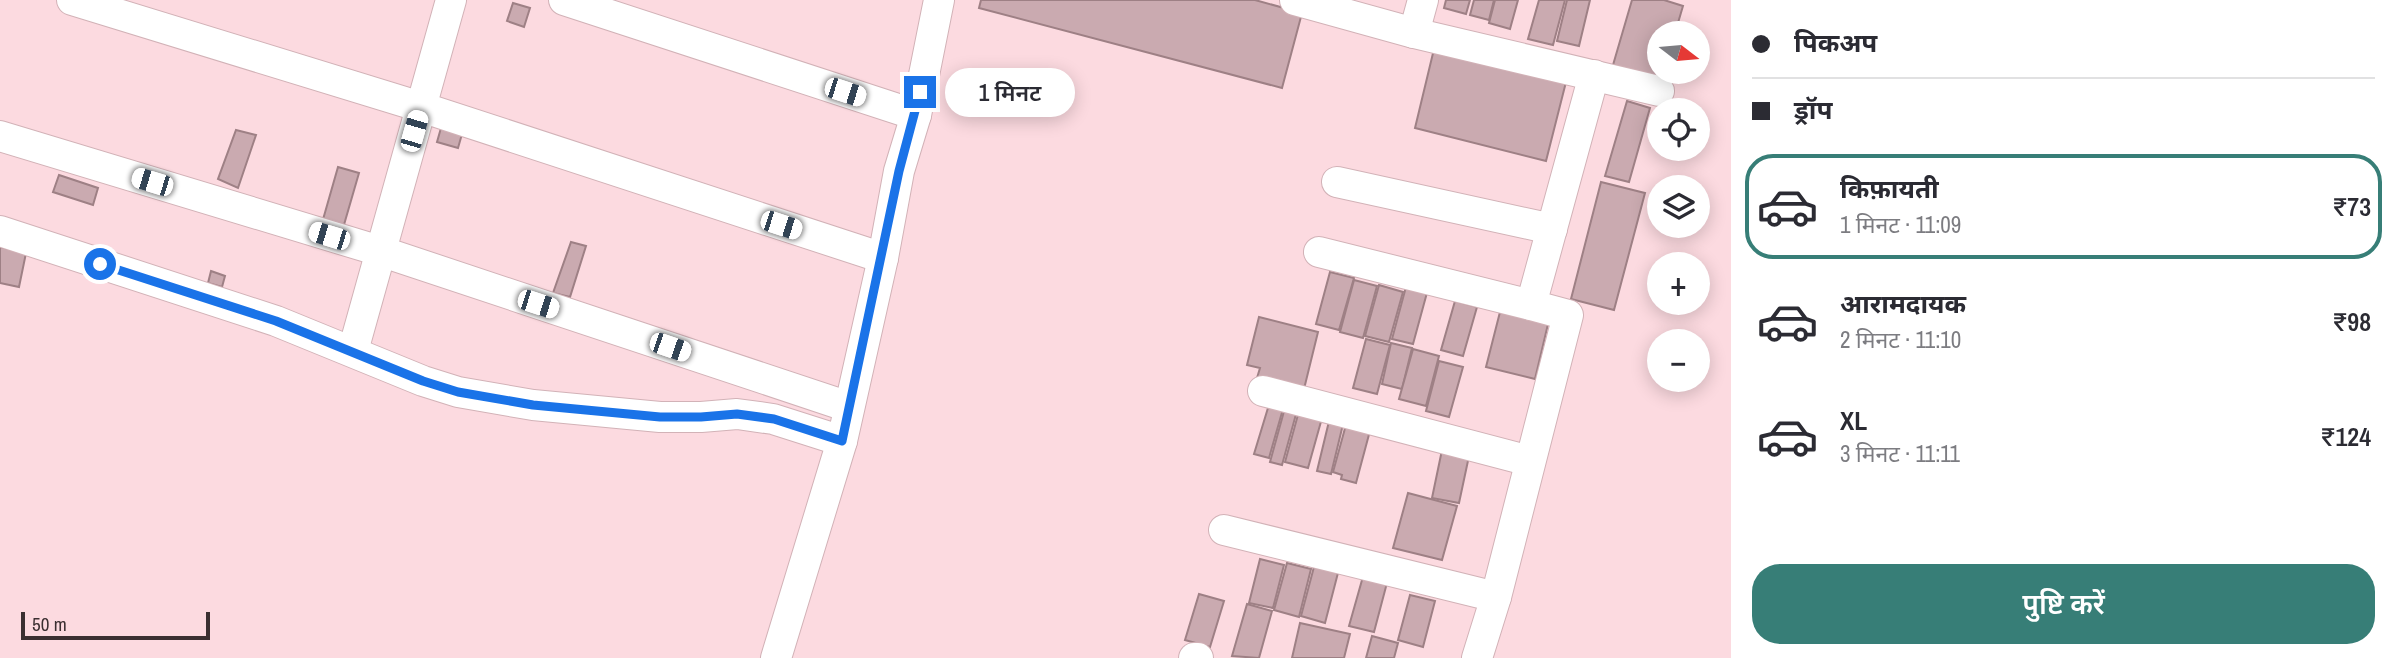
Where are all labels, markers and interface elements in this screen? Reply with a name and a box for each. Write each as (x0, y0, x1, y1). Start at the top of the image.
north arrow (1647, 21, 1710, 84)
map controls (1647, 21, 1710, 392)
text: पिकअप (1794, 25, 1877, 60)
callout: 1 मिनट (944, 68, 1074, 116)
car (822, 76, 869, 108)
route end (904, 76, 936, 108)
text: 1 मिनट (979, 77, 1041, 108)
text: ड्रॉप (1794, 92, 1832, 127)
button: locate (1647, 98, 1710, 161)
car (399, 108, 430, 154)
car (129, 166, 176, 198)
text: किफ़ायती (1840, 171, 1939, 206)
button: layers (1647, 175, 1710, 238)
icon: car (1756, 175, 1819, 238)
text: ₹73 (2332, 189, 2371, 224)
car (758, 209, 805, 241)
text: 1 मिनट · 11:09 (1840, 209, 1961, 240)
car (306, 220, 353, 252)
route start (84, 248, 116, 280)
button: + (1647, 252, 1710, 315)
text: आरामदायक (1840, 286, 1966, 321)
car (515, 288, 562, 320)
icon: car (1756, 290, 1819, 353)
text: ₹98 (2332, 304, 2371, 339)
text: 2 मिनट · 11:10 (1840, 324, 1961, 355)
button: − (1647, 329, 1710, 392)
car (647, 330, 694, 364)
text: XL (1840, 403, 1867, 438)
icon: car (1756, 405, 1819, 468)
text: ₹124 (2321, 419, 2371, 454)
text: 3 मिनट · 11:11 (1840, 438, 1960, 469)
button: पुष्टि करें (1752, 564, 2375, 644)
scale bar (21, 609, 210, 641)
text: 50 m (32, 611, 67, 637)

